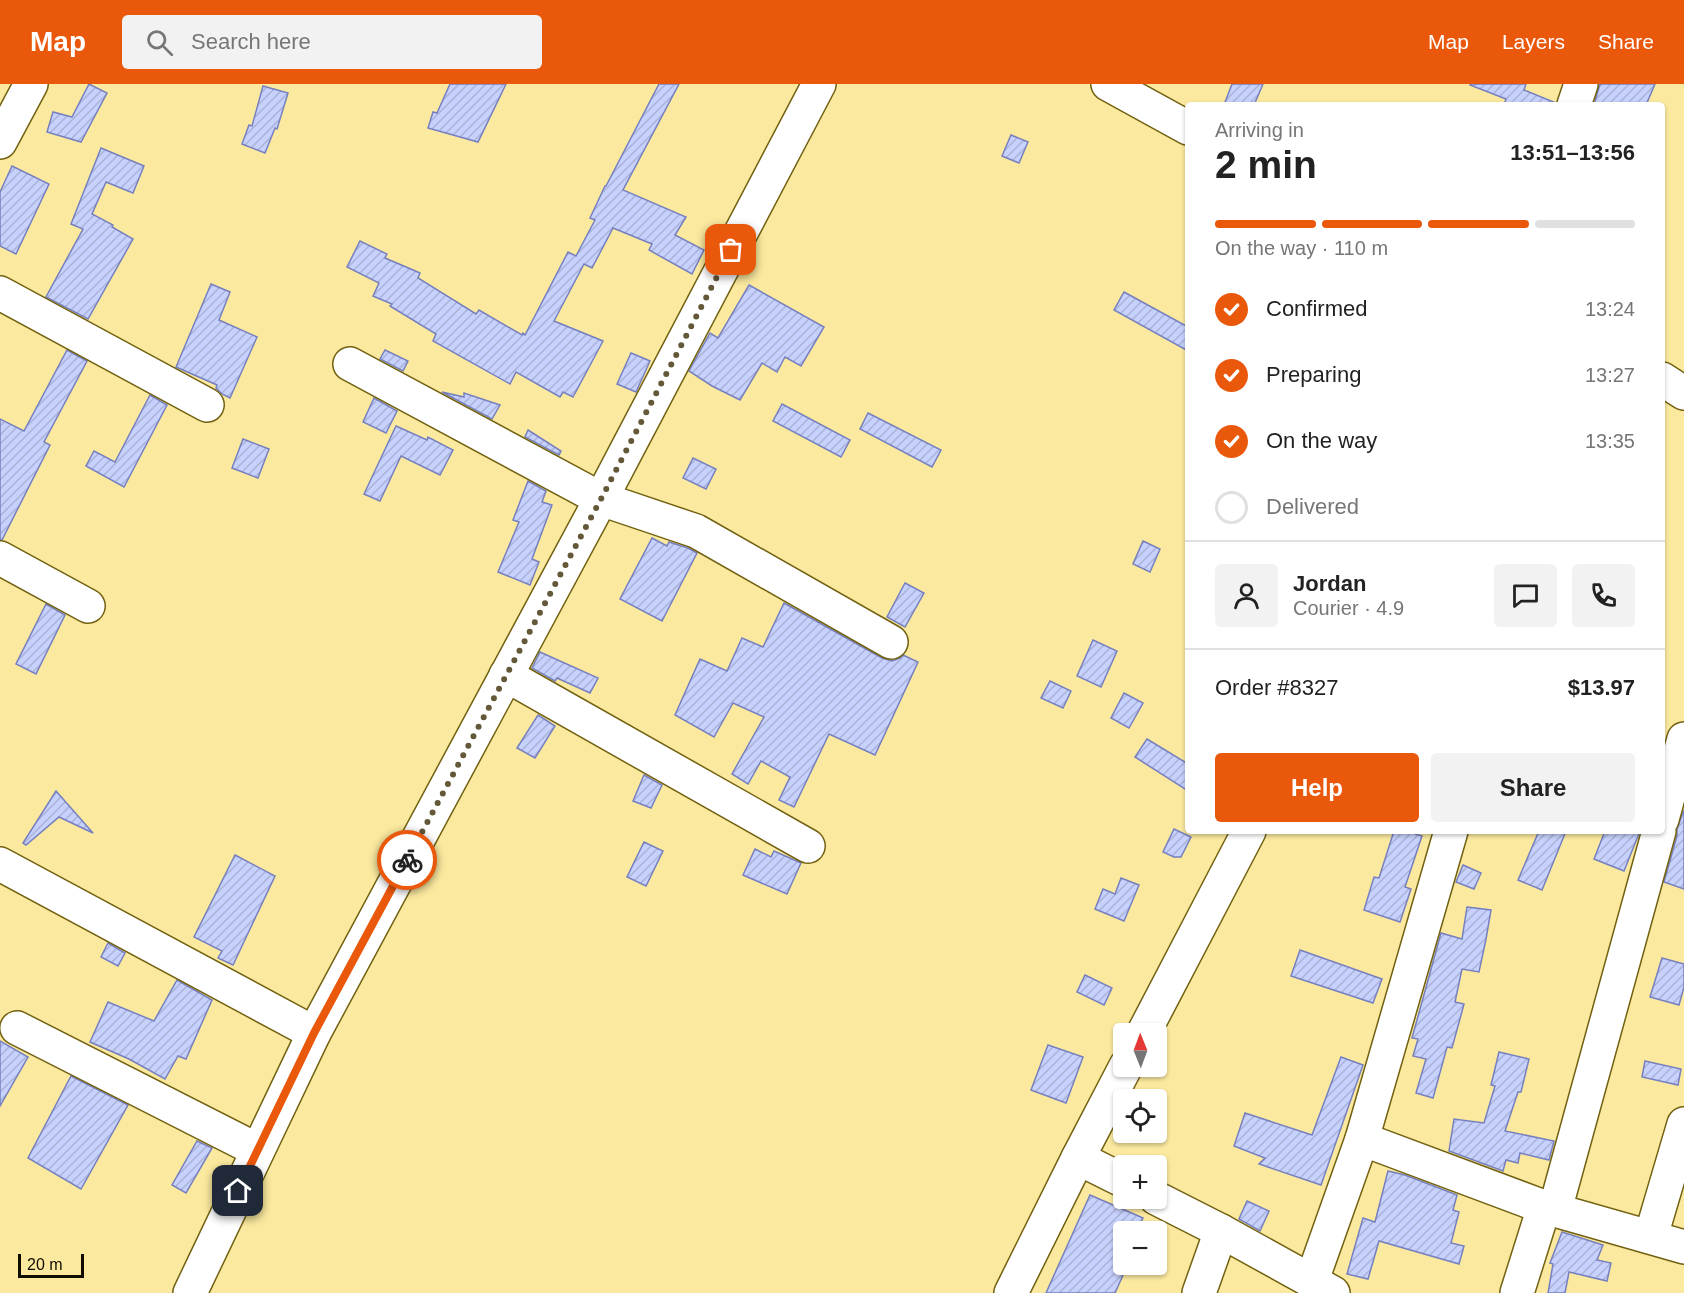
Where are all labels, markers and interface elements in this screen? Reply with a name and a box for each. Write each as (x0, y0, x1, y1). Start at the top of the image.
search box (122, 15, 542, 69)
text: Map (30, 26, 86, 57)
icon: search (143, 26, 176, 59)
text: Search here (191, 29, 311, 54)
text: Map (1428, 30, 1469, 53)
text: Layers (1502, 30, 1565, 53)
text: Share (1598, 30, 1654, 53)
text: Arriving in (1215, 119, 1304, 141)
text: 13:51–13:56 (1510, 140, 1635, 165)
text: 2 min (1215, 143, 1317, 186)
pin (705, 224, 756, 275)
icon: bag (714, 233, 747, 266)
text: On the way · 110 m (1215, 237, 1388, 259)
icon: check (1215, 293, 1248, 326)
text: Confirmed (1266, 296, 1367, 321)
text: 13:24 (1585, 298, 1635, 320)
icon: check (1215, 359, 1248, 392)
text: Preparing (1266, 362, 1361, 387)
text: 13:27 (1585, 364, 1635, 386)
icon: check (1215, 425, 1248, 458)
text: On the way (1266, 428, 1377, 453)
text: 13:35 (1585, 430, 1635, 452)
text: Delivered (1266, 494, 1359, 519)
button: person (1215, 564, 1278, 627)
button: chat (1494, 564, 1557, 627)
button: phone (1572, 564, 1635, 627)
text: Jordan (1293, 571, 1366, 596)
text: Courier · 4.9 (1293, 597, 1404, 619)
text: Order #8327 (1215, 675, 1339, 700)
text: $13.97 (1568, 675, 1635, 700)
button: Help (1215, 753, 1419, 822)
button: Share (1431, 753, 1635, 822)
courier (377, 830, 437, 890)
icon: bike (391, 844, 424, 877)
north arrow (1113, 1023, 1167, 1077)
map controls (1113, 1023, 1167, 1275)
button: locate (1113, 1089, 1167, 1143)
button: + (1113, 1155, 1167, 1209)
pin (212, 1165, 263, 1216)
icon: home (221, 1174, 254, 1207)
button: − (1113, 1221, 1167, 1275)
scale bar (18, 1251, 84, 1278)
text: 20 m (27, 1256, 63, 1273)

